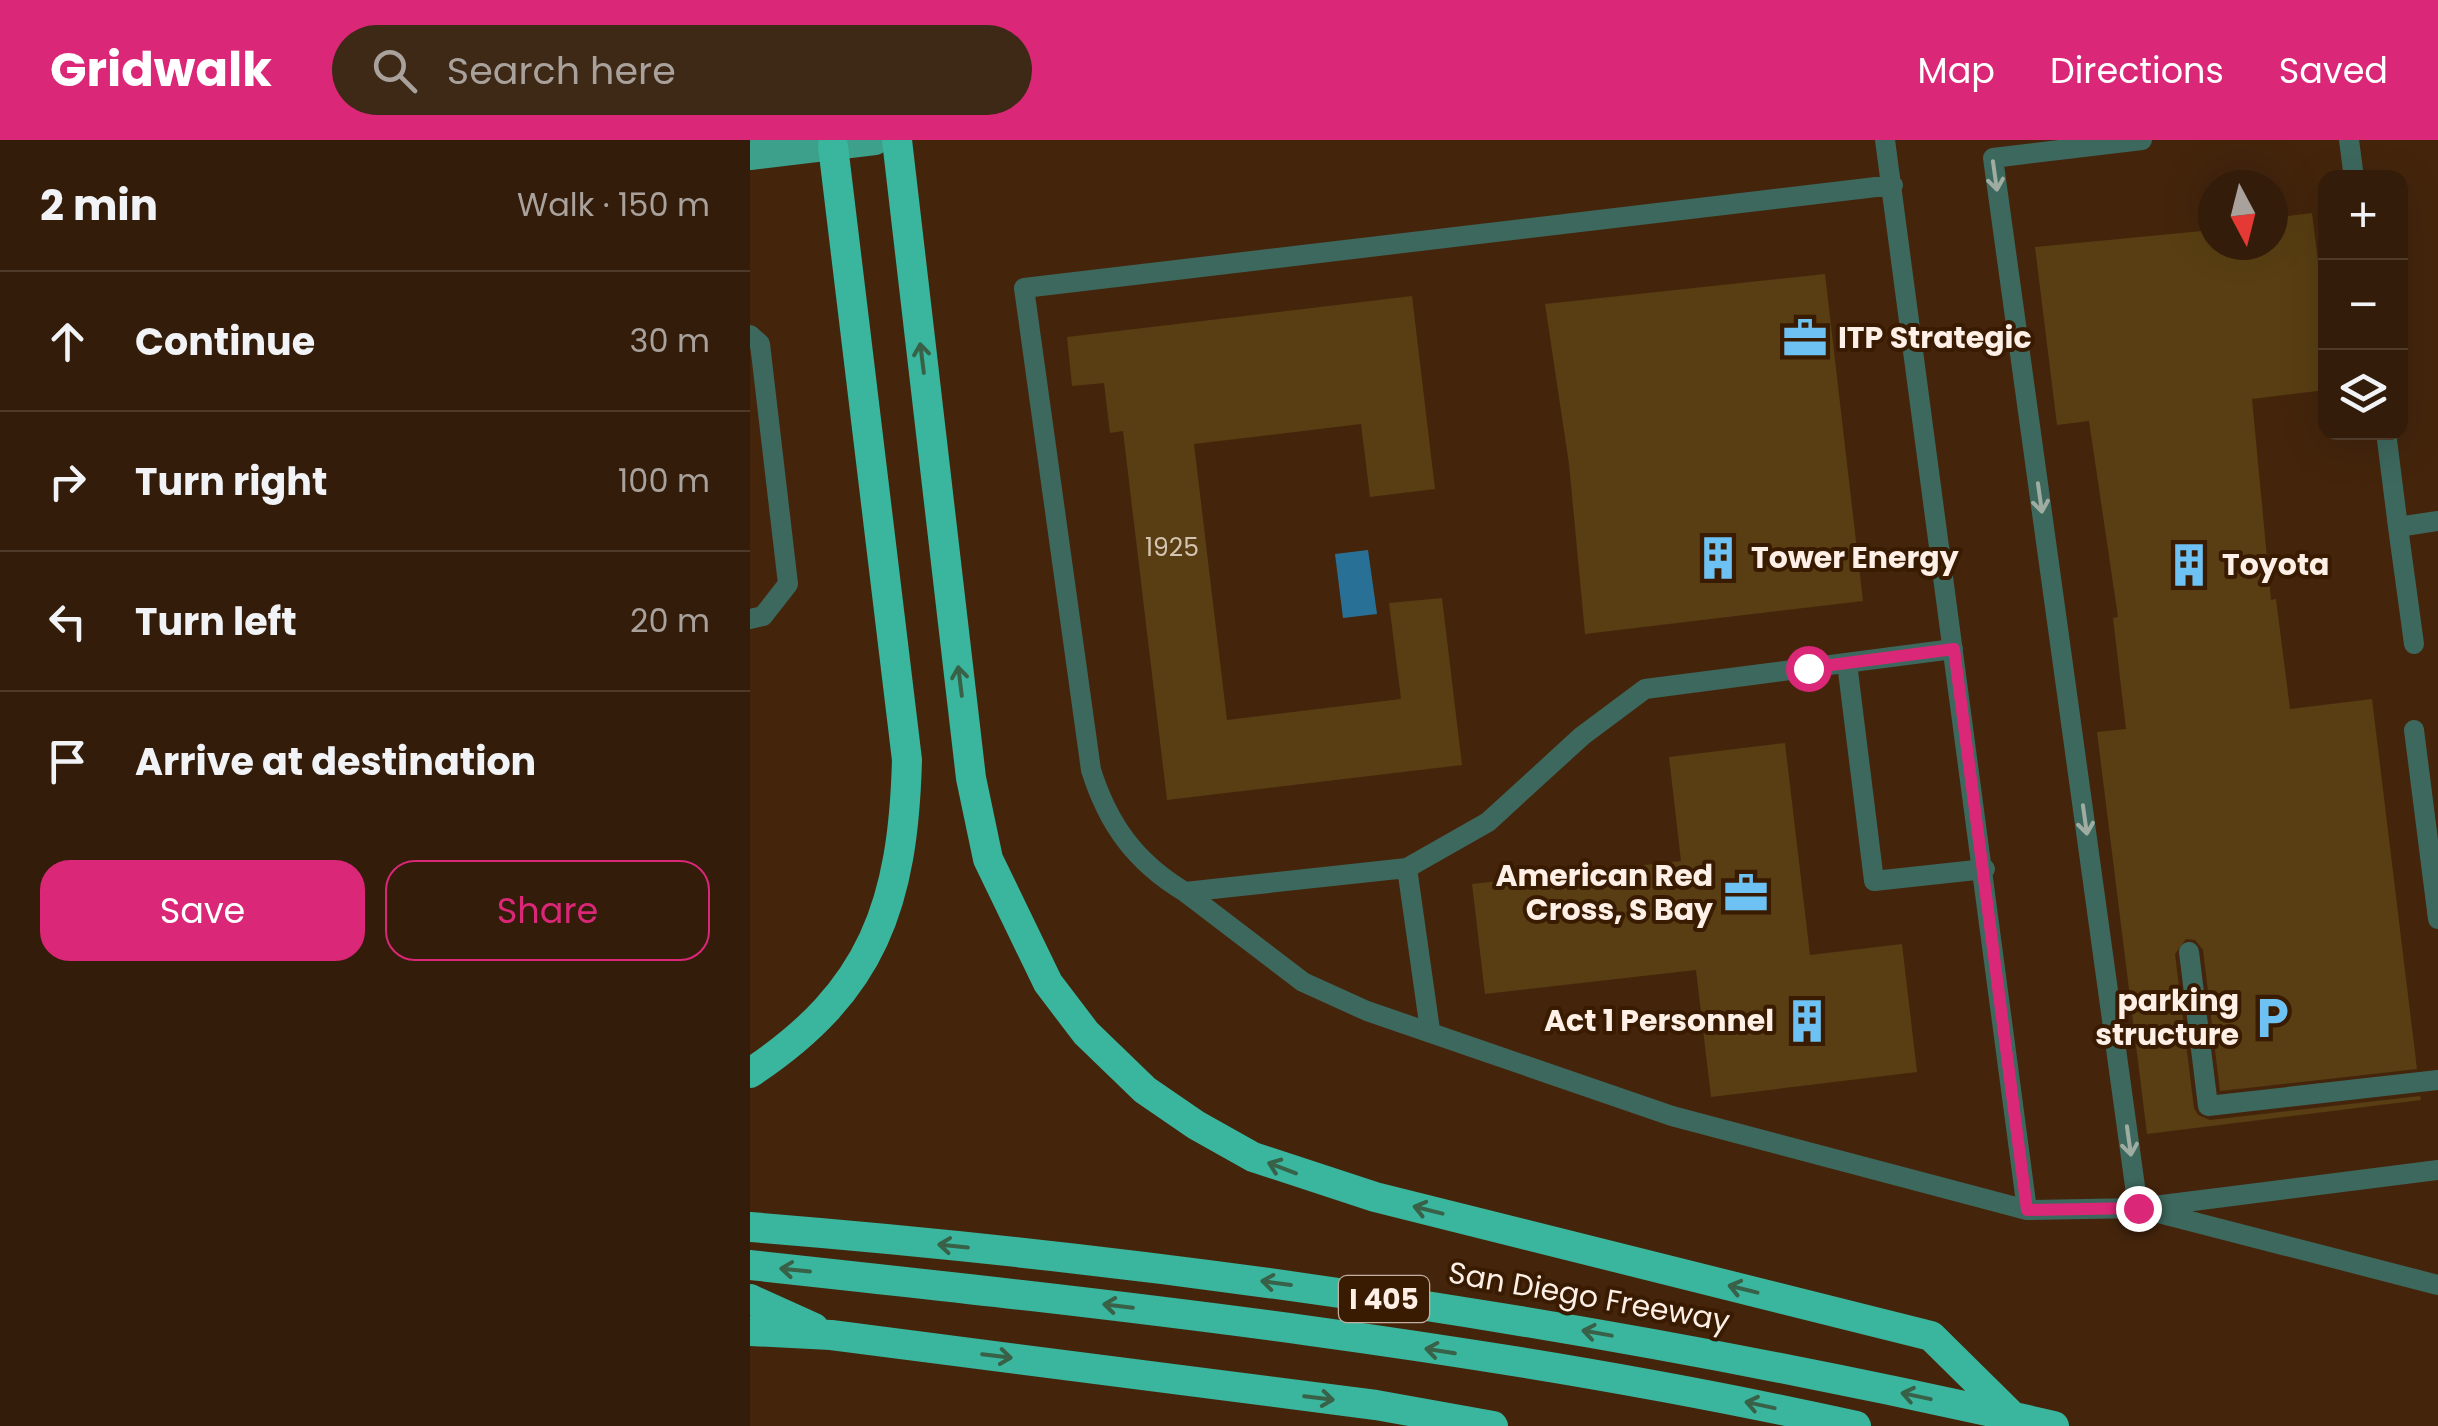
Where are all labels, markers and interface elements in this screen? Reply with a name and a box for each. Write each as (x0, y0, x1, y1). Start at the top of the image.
search box (332, 25, 1032, 115)
text: Gridwalk (50, 36, 272, 103)
icon: search (367, 43, 422, 98)
text: Search here (447, 44, 676, 97)
text: Map (1918, 46, 1995, 95)
text: Directions (2050, 46, 2224, 95)
text: Saved (2279, 46, 2388, 95)
one-way arrow (1987, 159, 2005, 191)
north arrow (2198, 170, 2288, 260)
map controls (2318, 170, 2408, 440)
button: + (2318, 170, 2408, 260)
text: 2 min (40, 176, 158, 235)
text: Walk · 150 m (517, 182, 710, 227)
button: − (2318, 260, 2408, 350)
icon: ahead (40, 314, 95, 369)
office icon: ITP Strategic (1781, 314, 1829, 362)
text: Continue (135, 315, 315, 368)
place label: ITP Strategic (1838, 316, 2032, 359)
text: 30 m (630, 318, 710, 363)
one-way arrow (912, 342, 931, 375)
button: layers (2318, 350, 2408, 440)
icon: right (40, 454, 95, 509)
text: Turn right (135, 455, 327, 508)
text: 100 m (618, 458, 710, 503)
one-way arrow (2031, 481, 2050, 513)
house number: 1925 (1145, 530, 1199, 565)
building icon: Tower Energy (1694, 534, 1742, 582)
place label: Tower Energy (1751, 536, 1959, 579)
building icon: Toyota (2165, 541, 2213, 589)
place label: Toyota (2222, 543, 2329, 586)
icon: left (40, 594, 95, 649)
text: Turn left (135, 595, 297, 648)
text: 20 m (630, 598, 710, 643)
route start (1786, 646, 1832, 692)
one-way arrow (950, 665, 969, 698)
icon: arrive (40, 734, 95, 789)
text: Arrive at destination (135, 735, 536, 788)
one-way arrow (2076, 803, 2094, 835)
place label: American Red Cross, S Bay (1495, 854, 1713, 931)
button: Save (40, 860, 365, 961)
button: Share (385, 860, 710, 961)
office icon: American Red Cross, S Bay (1722, 869, 1770, 917)
place label: parking structure (2095, 979, 2239, 1056)
parking icon: parking structure (2248, 994, 2296, 1042)
building icon: Act 1 Personnel (1783, 997, 1831, 1045)
place label: Act 1 Personnel (1544, 999, 1774, 1042)
one-way arrow (2121, 1125, 2139, 1157)
one-way arrow (1267, 1157, 1298, 1175)
route end (2116, 1186, 2162, 1232)
one-way arrow (1413, 1200, 1445, 1218)
one-way arrow (938, 1237, 970, 1256)
street label: San Diego Freeway (1445, 1251, 1733, 1342)
one-way arrow (780, 1260, 812, 1279)
one-way arrow (1261, 1274, 1293, 1292)
road number: I 405 (1339, 1276, 1429, 1322)
one-way arrow (1728, 1279, 1760, 1297)
one-way arrow (1103, 1296, 1135, 1314)
one-way arrow (1582, 1323, 1614, 1342)
one-way arrow (1424, 1341, 1457, 1360)
one-way arrow (980, 1348, 1012, 1366)
one-way arrow (1901, 1386, 1933, 1405)
one-way arrow (1302, 1389, 1335, 1408)
one-way arrow (1745, 1394, 1777, 1413)

